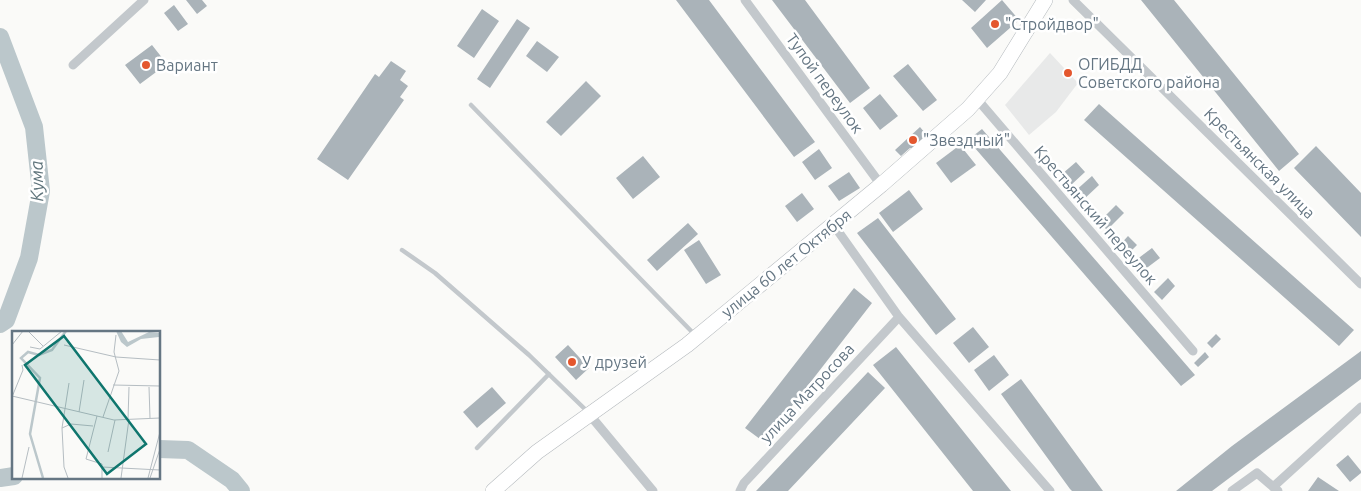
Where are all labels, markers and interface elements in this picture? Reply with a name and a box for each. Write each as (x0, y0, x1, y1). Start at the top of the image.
place label: "Стройдвор" (1005, 15, 1099, 33)
marker: "Стройдвор" (989, 18, 1001, 30)
street label: Тупой переулок (783, 30, 867, 136)
place label: ОГИБДД Советского района (1078, 55, 1220, 91)
place label: Вариант (156, 56, 218, 74)
marker: Вариант (140, 59, 152, 71)
marker: ОГИБДД Советского района (1062, 67, 1074, 79)
street label: Крестьянская улица (1201, 104, 1319, 222)
place label: "Звездный" (923, 131, 1010, 149)
marker: "Звездный" (907, 134, 919, 146)
street label: Крестьянский переулок (1031, 142, 1161, 288)
water label: Кума (26, 160, 46, 202)
street label: улица 60 лет Октября (717, 205, 855, 321)
inset map (12, 331, 160, 478)
street label: улица Матросова (756, 340, 858, 446)
place label: У друзей (582, 353, 647, 371)
marker: У друзей (566, 356, 578, 368)

